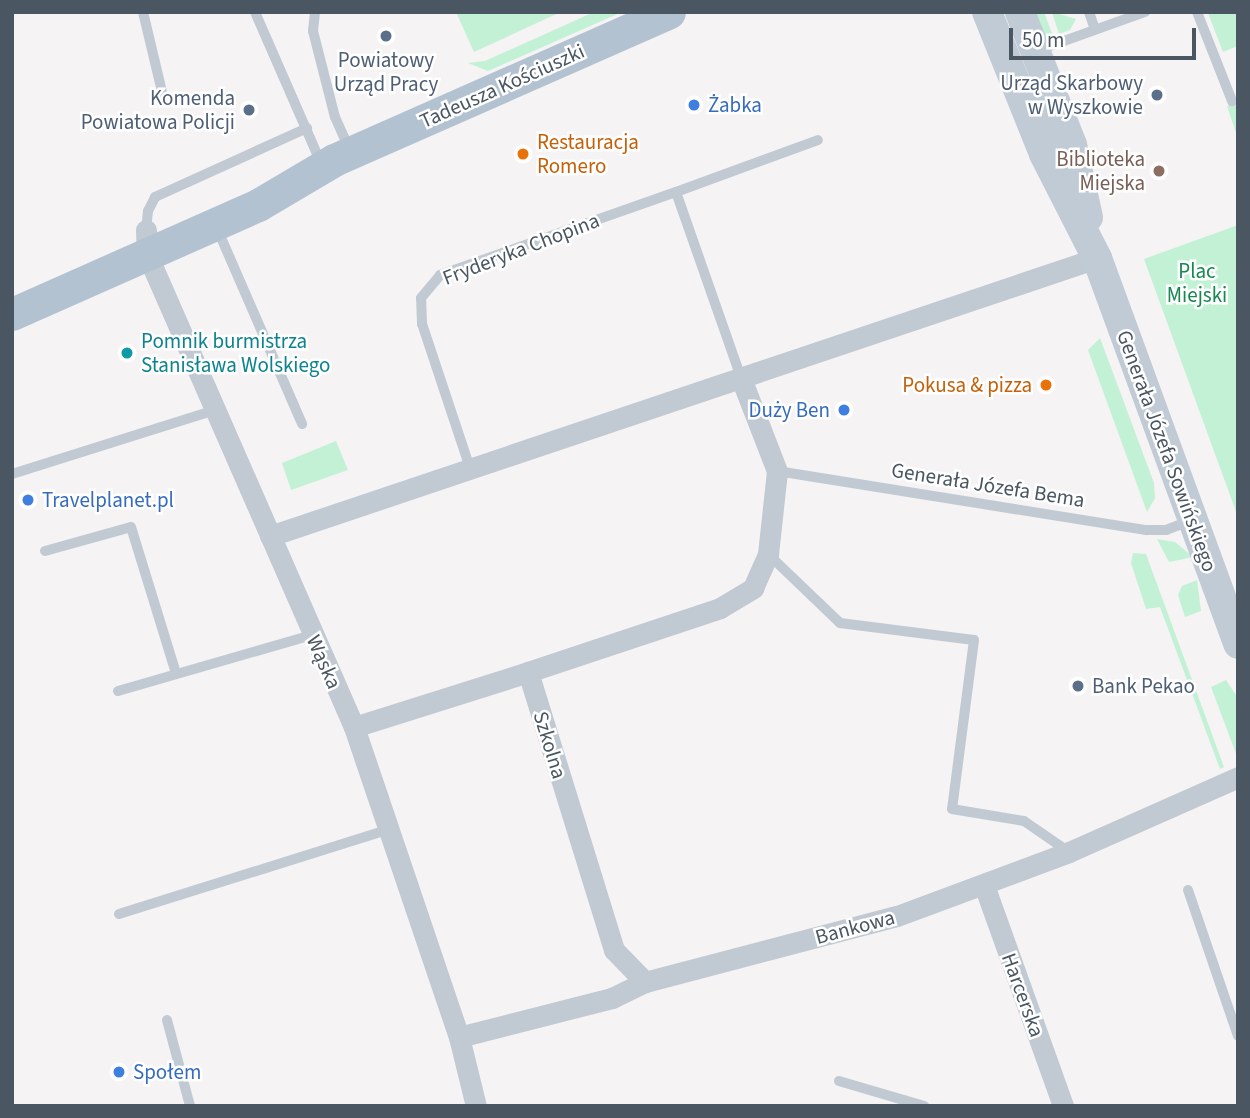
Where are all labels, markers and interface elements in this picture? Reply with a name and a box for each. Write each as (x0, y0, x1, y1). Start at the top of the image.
scale bar (1012, 14, 1199, 58)
text: 50 m (1022, 25, 1064, 55)
marker: Powiatowy Urząd Pracy (378, 28, 394, 44)
street label: Tadeusza Kościuszki (416, 38, 588, 134)
place label: Powiatowy Urząd Pracy (334, 47, 438, 97)
place label: Urząd Skarbowy w Wyszkowie (1000, 70, 1143, 120)
place label: Komenda Powiatowa Policji (81, 85, 235, 135)
marker: Urząd Skarbowy w Wyszkowie (1149, 87, 1165, 103)
place label: Żabka (708, 92, 762, 118)
marker: Żabka (686, 97, 702, 113)
marker: Komenda Powiatowa Policji (241, 102, 257, 118)
place label: Restauracja Romero (537, 129, 639, 179)
marker: Restauracja Romero (515, 146, 531, 162)
place label: Biblioteka Miejska (1056, 146, 1145, 196)
marker: Biblioteka Miejska (1151, 163, 1167, 179)
street label: Fryderyka Chopina (439, 208, 603, 290)
park label: Plac Miejski (1167, 258, 1227, 308)
street label: Generała Józefa Sowińskiego (1112, 327, 1222, 575)
place label: Pomnik burmistrza Stanisława Wolskiego (141, 328, 330, 378)
marker: Pomnik burmistrza Stanisława Wolskiego (119, 345, 135, 361)
place label: Pokusa & pizza (902, 372, 1032, 398)
marker: Pokusa & pizza (1038, 377, 1054, 393)
place label: Duży Ben (749, 397, 830, 423)
marker: Duży Ben (836, 402, 852, 418)
street label: Generała Józefa Bema (890, 457, 1086, 513)
place label: Travelplanet.pl (42, 487, 174, 513)
marker: Travelplanet.pl (20, 492, 36, 508)
street label: Wąska (301, 631, 347, 693)
place label: Bank Pekao (1092, 673, 1195, 699)
marker: Bank Pekao (1070, 678, 1086, 694)
street label: Szkolna (528, 708, 572, 782)
street label: Bankowa (813, 904, 897, 950)
street label: Harcerska (996, 949, 1050, 1041)
place label: Społem (133, 1059, 201, 1085)
marker: Społem (111, 1064, 127, 1080)

